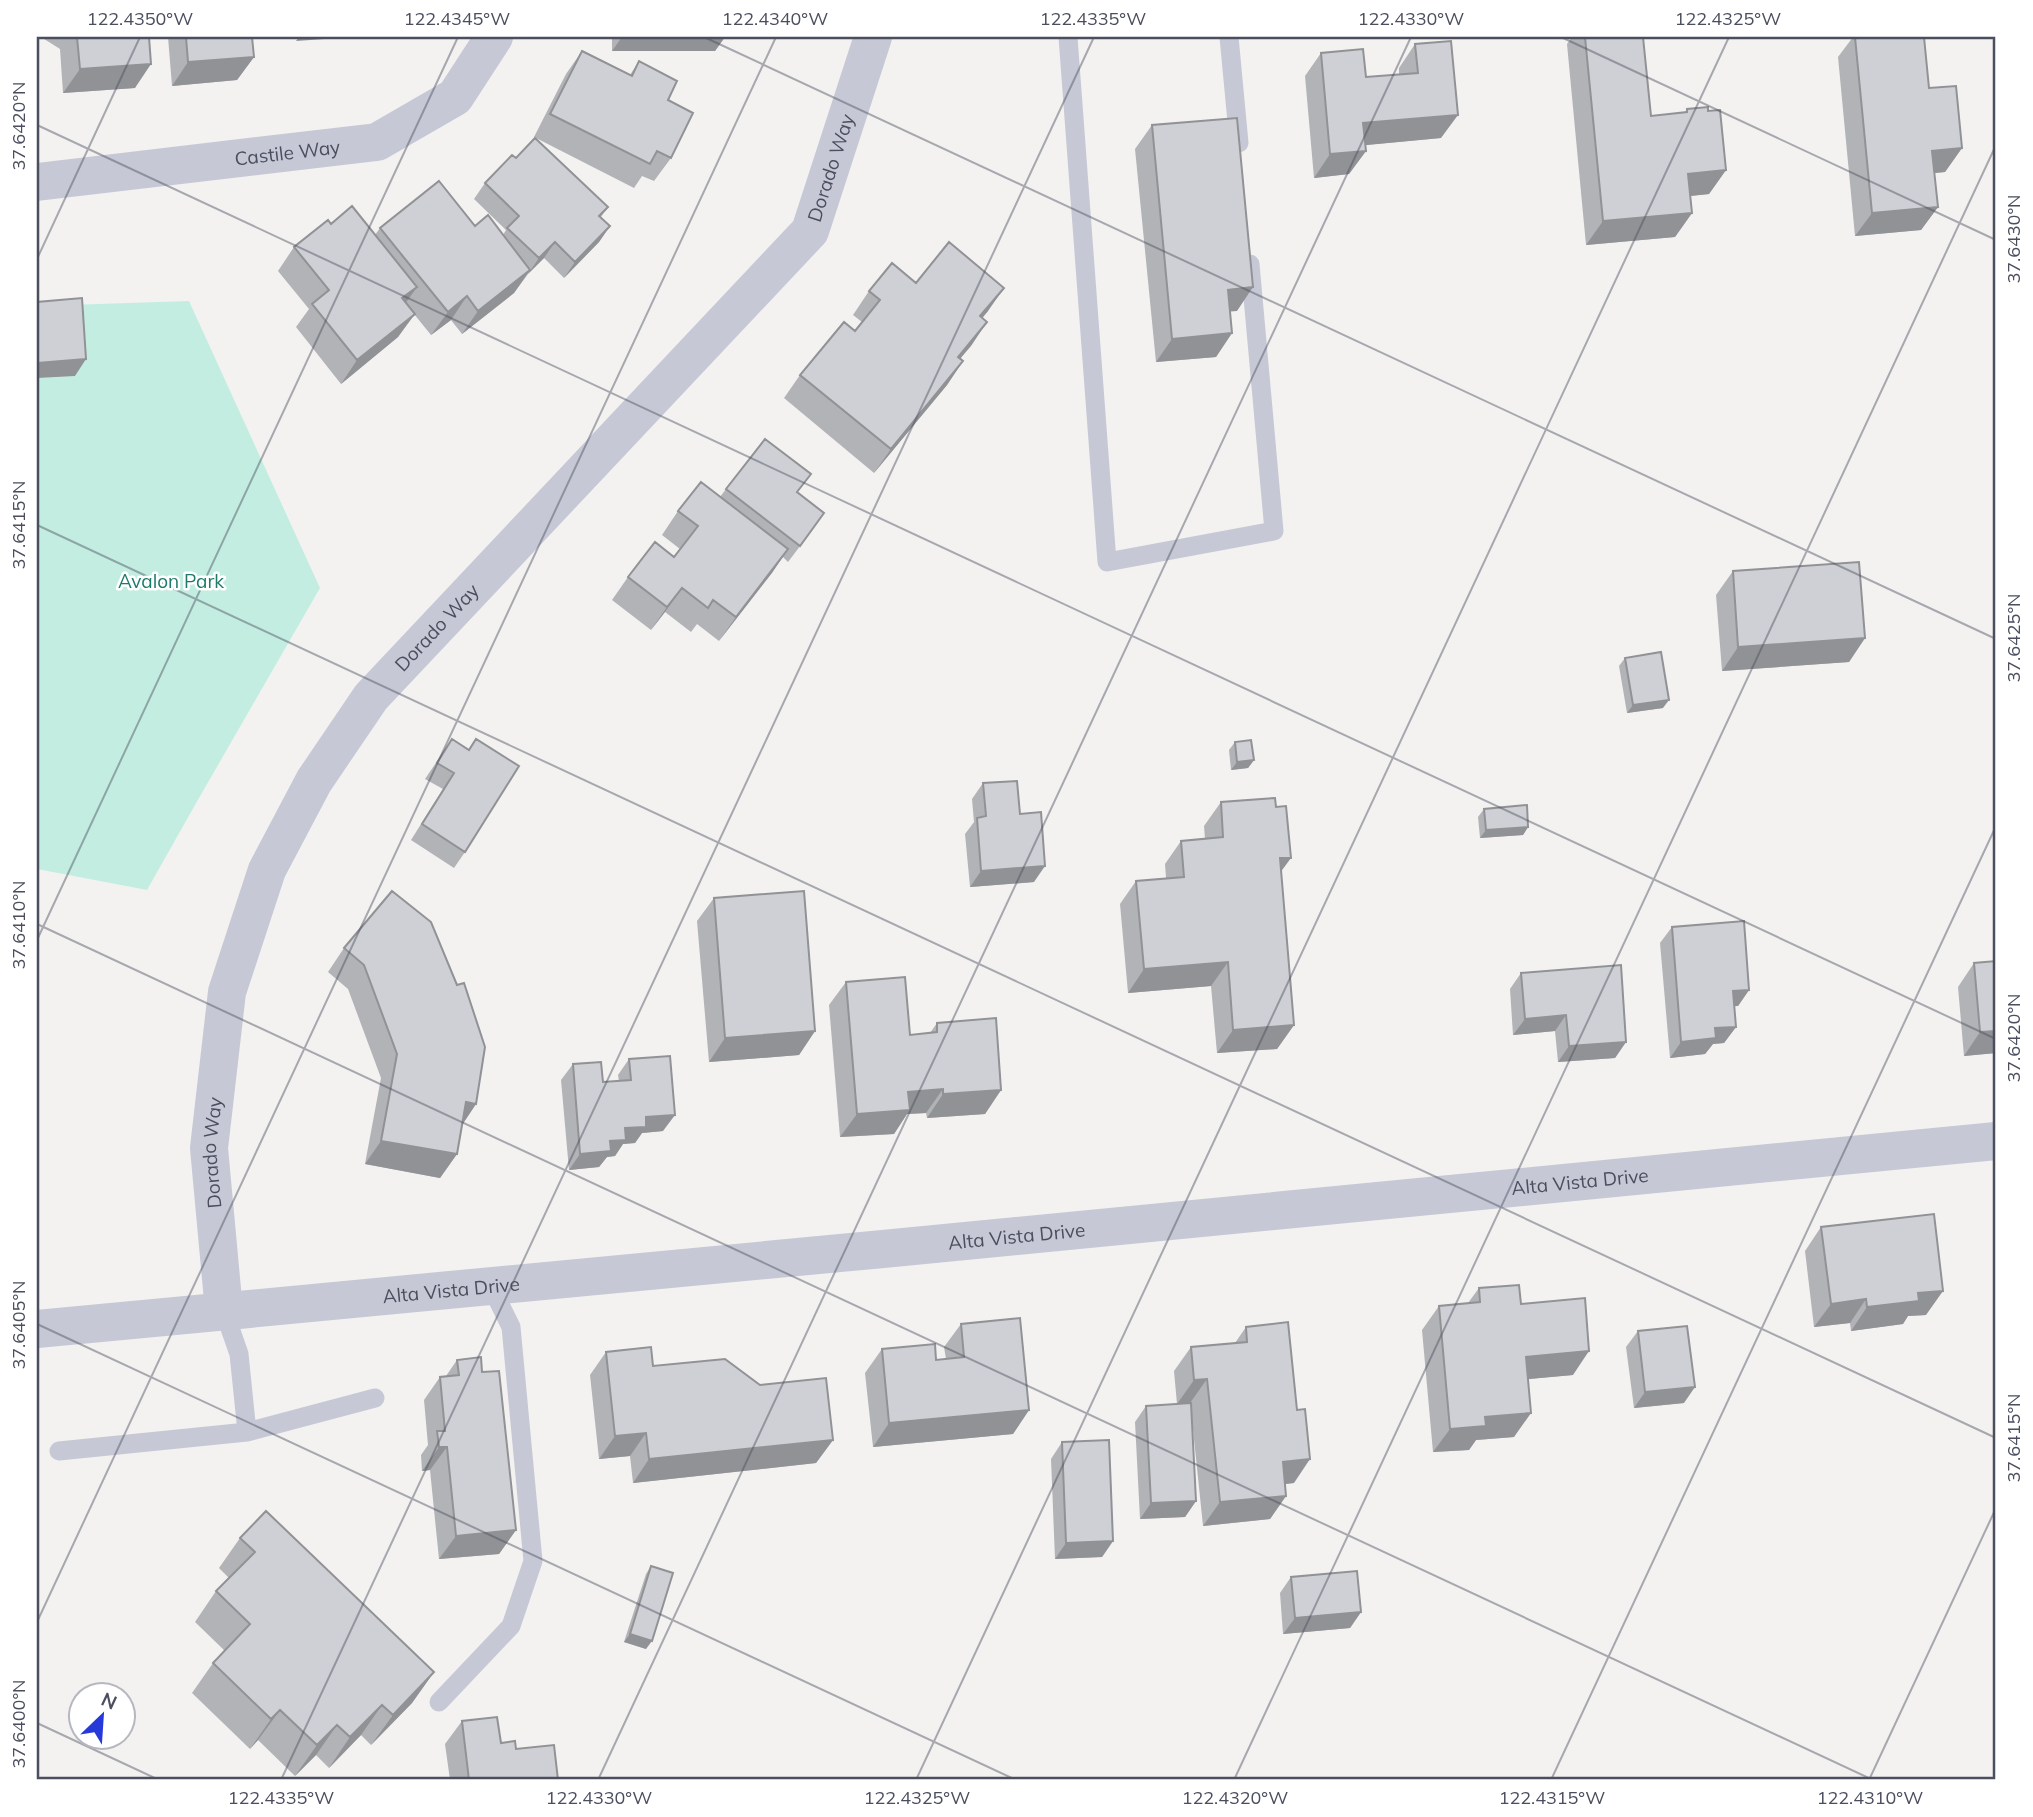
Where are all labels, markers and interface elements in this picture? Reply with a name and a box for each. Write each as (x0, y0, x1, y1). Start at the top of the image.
text: 122.4350°W (87, 7, 193, 30)
text: 122.4345°W (404, 7, 510, 30)
text: 122.4340°W (722, 7, 828, 30)
text: 122.4335°W (1040, 7, 1146, 30)
text: 122.4330°W (1358, 7, 1464, 30)
text: 122.4325°W (1675, 7, 1781, 30)
text: 37.6420°N (7, 81, 30, 171)
street label: Dorado Way (802, 111, 859, 225)
street label: Castile Way (233, 134, 341, 171)
text: 37.6430°N (2002, 194, 2025, 284)
text: 37.6415°N (7, 480, 30, 570)
park label: Avalon Park (118, 569, 224, 593)
street label: Dorado Way (390, 578, 484, 676)
text: 37.6425°N (2002, 593, 2025, 683)
text: 37.6410°N (7, 880, 30, 970)
text: 37.6420°N (2002, 993, 2025, 1083)
street label: Dorado Way (197, 1096, 227, 1210)
street label: Alta Vista Drive (1510, 1163, 1650, 1200)
street label: Alta Vista Drive (947, 1217, 1086, 1255)
street label: Alta Vista Drive (382, 1271, 521, 1308)
text: 37.6405°N (7, 1280, 30, 1370)
text: 37.6415°N (2002, 1393, 2025, 1483)
text: 37.6400°N (7, 1679, 30, 1769)
north arrow (66, 1680, 136, 1750)
text: N (98, 1687, 121, 1715)
text: 122.4335°W (228, 1786, 334, 1809)
text: 122.4330°W (546, 1786, 652, 1809)
text: 122.4325°W (864, 1786, 970, 1809)
text: 122.4320°W (1182, 1786, 1288, 1809)
text: 122.4315°W (1499, 1786, 1605, 1809)
text: 122.4310°W (1817, 1786, 1923, 1809)

